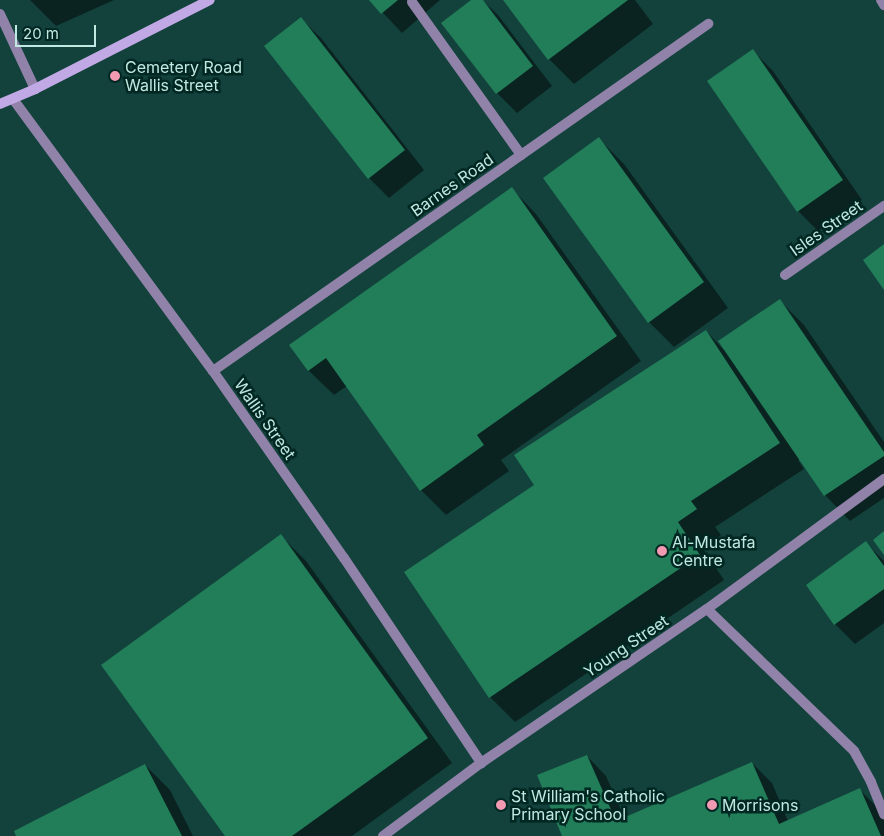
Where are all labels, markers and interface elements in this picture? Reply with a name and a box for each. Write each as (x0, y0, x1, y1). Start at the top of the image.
scale bar (18, 15, 99, 47)
text: 20 m (23, 24, 59, 43)
place label: Cemetery Road Wallis Street (125, 57, 242, 95)
marker: Cemetery Road Wallis Street (109, 70, 121, 82)
street label: Barnes Road (407, 150, 497, 220)
street label: Isles Street (786, 196, 866, 260)
street label: Wallis Street (230, 375, 300, 463)
place label: Al-Mustafa Centre (672, 532, 756, 570)
marker: Al-Mustafa Centre (656, 545, 668, 557)
street label: Young Street (580, 611, 672, 681)
place label: St William's Catholic Primary School (511, 786, 665, 824)
place label: Morrisons (722, 795, 798, 815)
marker: St William's Catholic Primary School (495, 799, 507, 811)
marker: Morrisons (706, 799, 718, 811)

